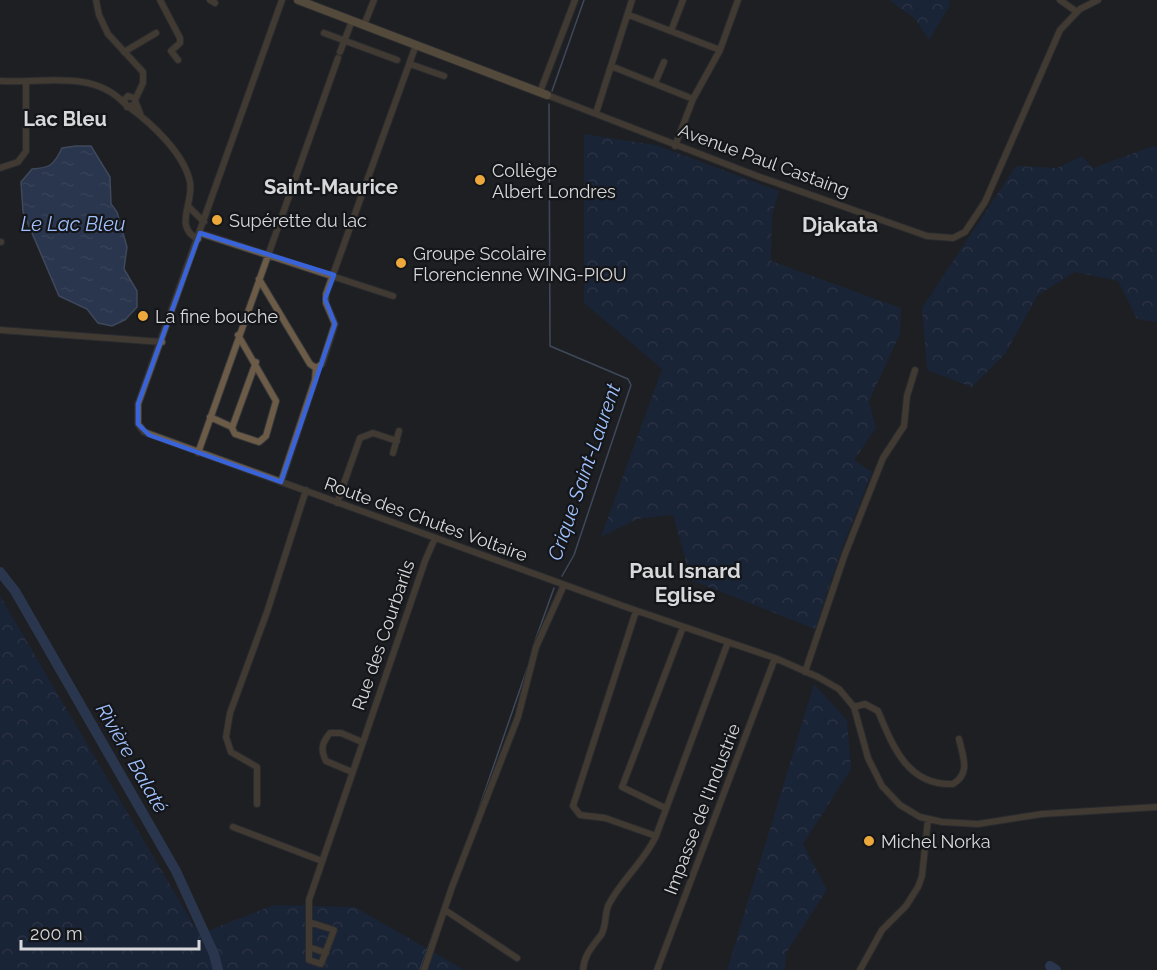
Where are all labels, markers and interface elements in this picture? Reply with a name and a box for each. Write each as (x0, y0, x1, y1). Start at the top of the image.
district label: Lac Bleu (23, 107, 107, 131)
street label: Avenue Paul Castaing (676, 119, 852, 201)
place label: Collège Albert Londres (492, 160, 616, 202)
marker: Collège Albert Londres (473, 173, 487, 187)
district label: Saint-Maurice (264, 175, 398, 199)
place label: Supérette du lac (229, 210, 367, 231)
water label: Le Lac Bleu (21, 212, 125, 236)
district label: Djakata (802, 212, 878, 237)
marker: Supérette du lac (210, 213, 224, 227)
place label: Groupe Scolaire Florencienne WING-PIOU (413, 243, 627, 285)
marker: Groupe Scolaire Florencienne WING-PIOU (394, 256, 408, 270)
place label: La fine bouche (155, 306, 278, 327)
marker: La fine bouche (136, 309, 150, 323)
water label: Crique Saint-Laurent (542, 380, 626, 564)
street label: Route des Chutes Voltaire (322, 472, 531, 566)
street label: Rue des Courbarils (347, 557, 419, 713)
district label: Paul Isnard Eglise (629, 558, 741, 607)
water label: Rivière Balaté (91, 699, 173, 817)
street label: Impasse de l'Industrie (660, 720, 744, 897)
place label: Michel Norka (881, 831, 991, 852)
marker: Michel Norka (862, 834, 876, 848)
scale bar (21, 913, 200, 951)
text: 200 m (30, 923, 83, 944)

